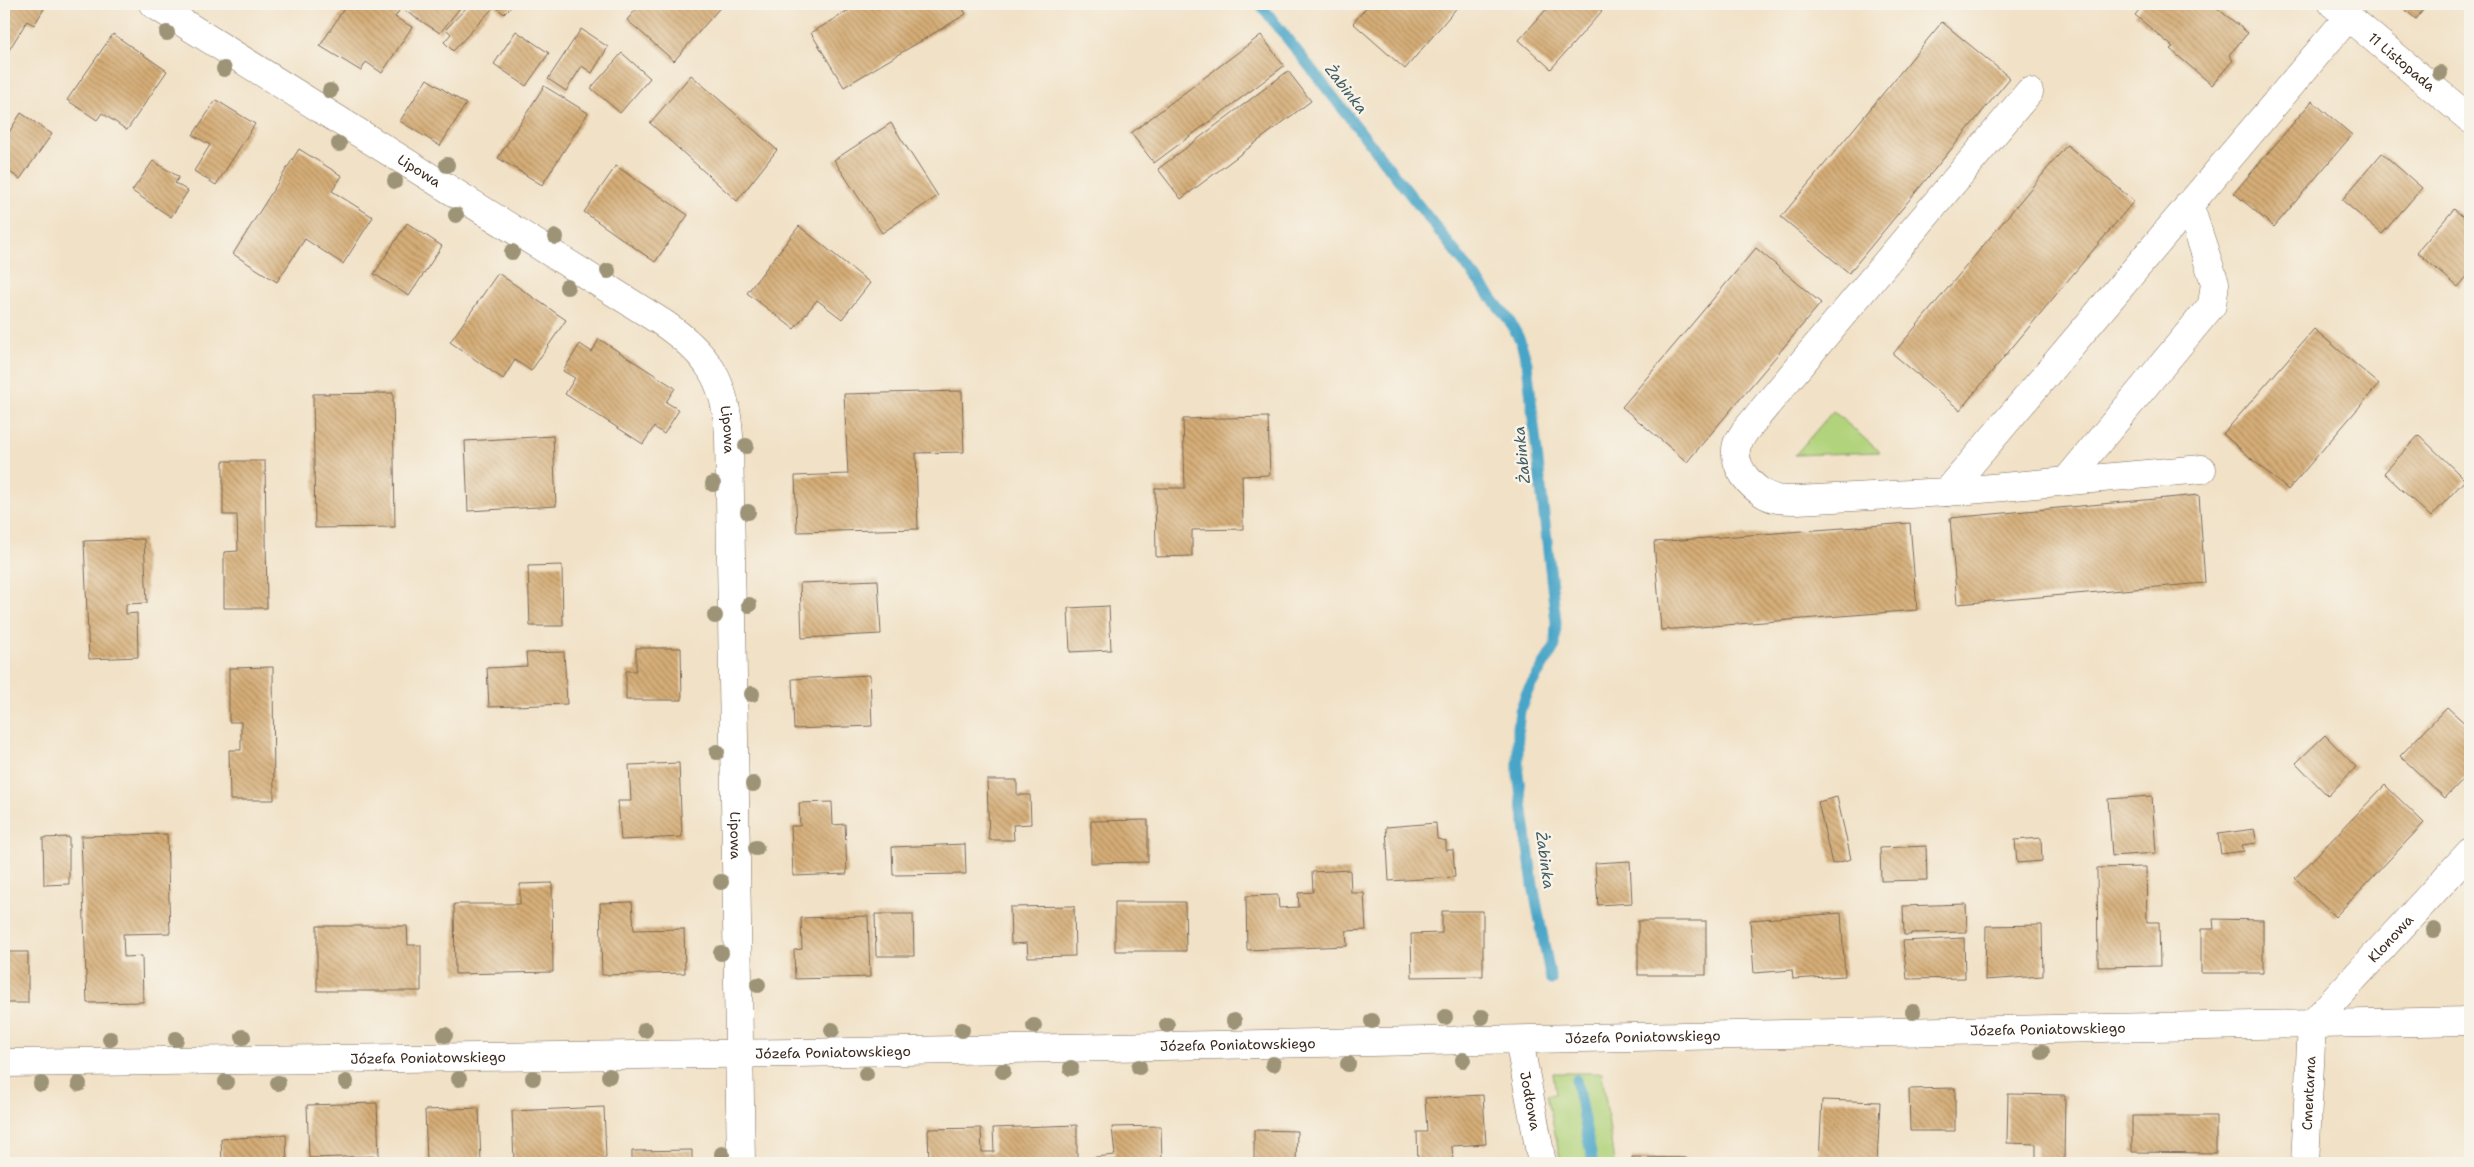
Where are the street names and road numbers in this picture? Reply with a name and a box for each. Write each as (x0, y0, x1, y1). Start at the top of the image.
street label: 11 Listopada (2365, 29, 2439, 95)
street label: Lipowa (394, 150, 445, 191)
street label: Lipowa (716, 404, 738, 454)
street label: Lipowa (726, 811, 745, 860)
street label: Klonowa (2364, 911, 2417, 966)
street label: Józefa Poniatowskiego (1970, 1019, 2126, 1040)
street label: Józefa Poniatowskiego (1565, 1026, 1721, 1047)
street label: Józefa Poniatowskiego (1160, 1034, 1316, 1055)
street label: Józefa Poniatowskiego (755, 1042, 911, 1063)
street label: Józefa Poniatowskiego (350, 1048, 506, 1068)
street label: Cmentarna (2298, 1055, 2319, 1131)
street label: Jodłowa (1516, 1070, 1545, 1132)

